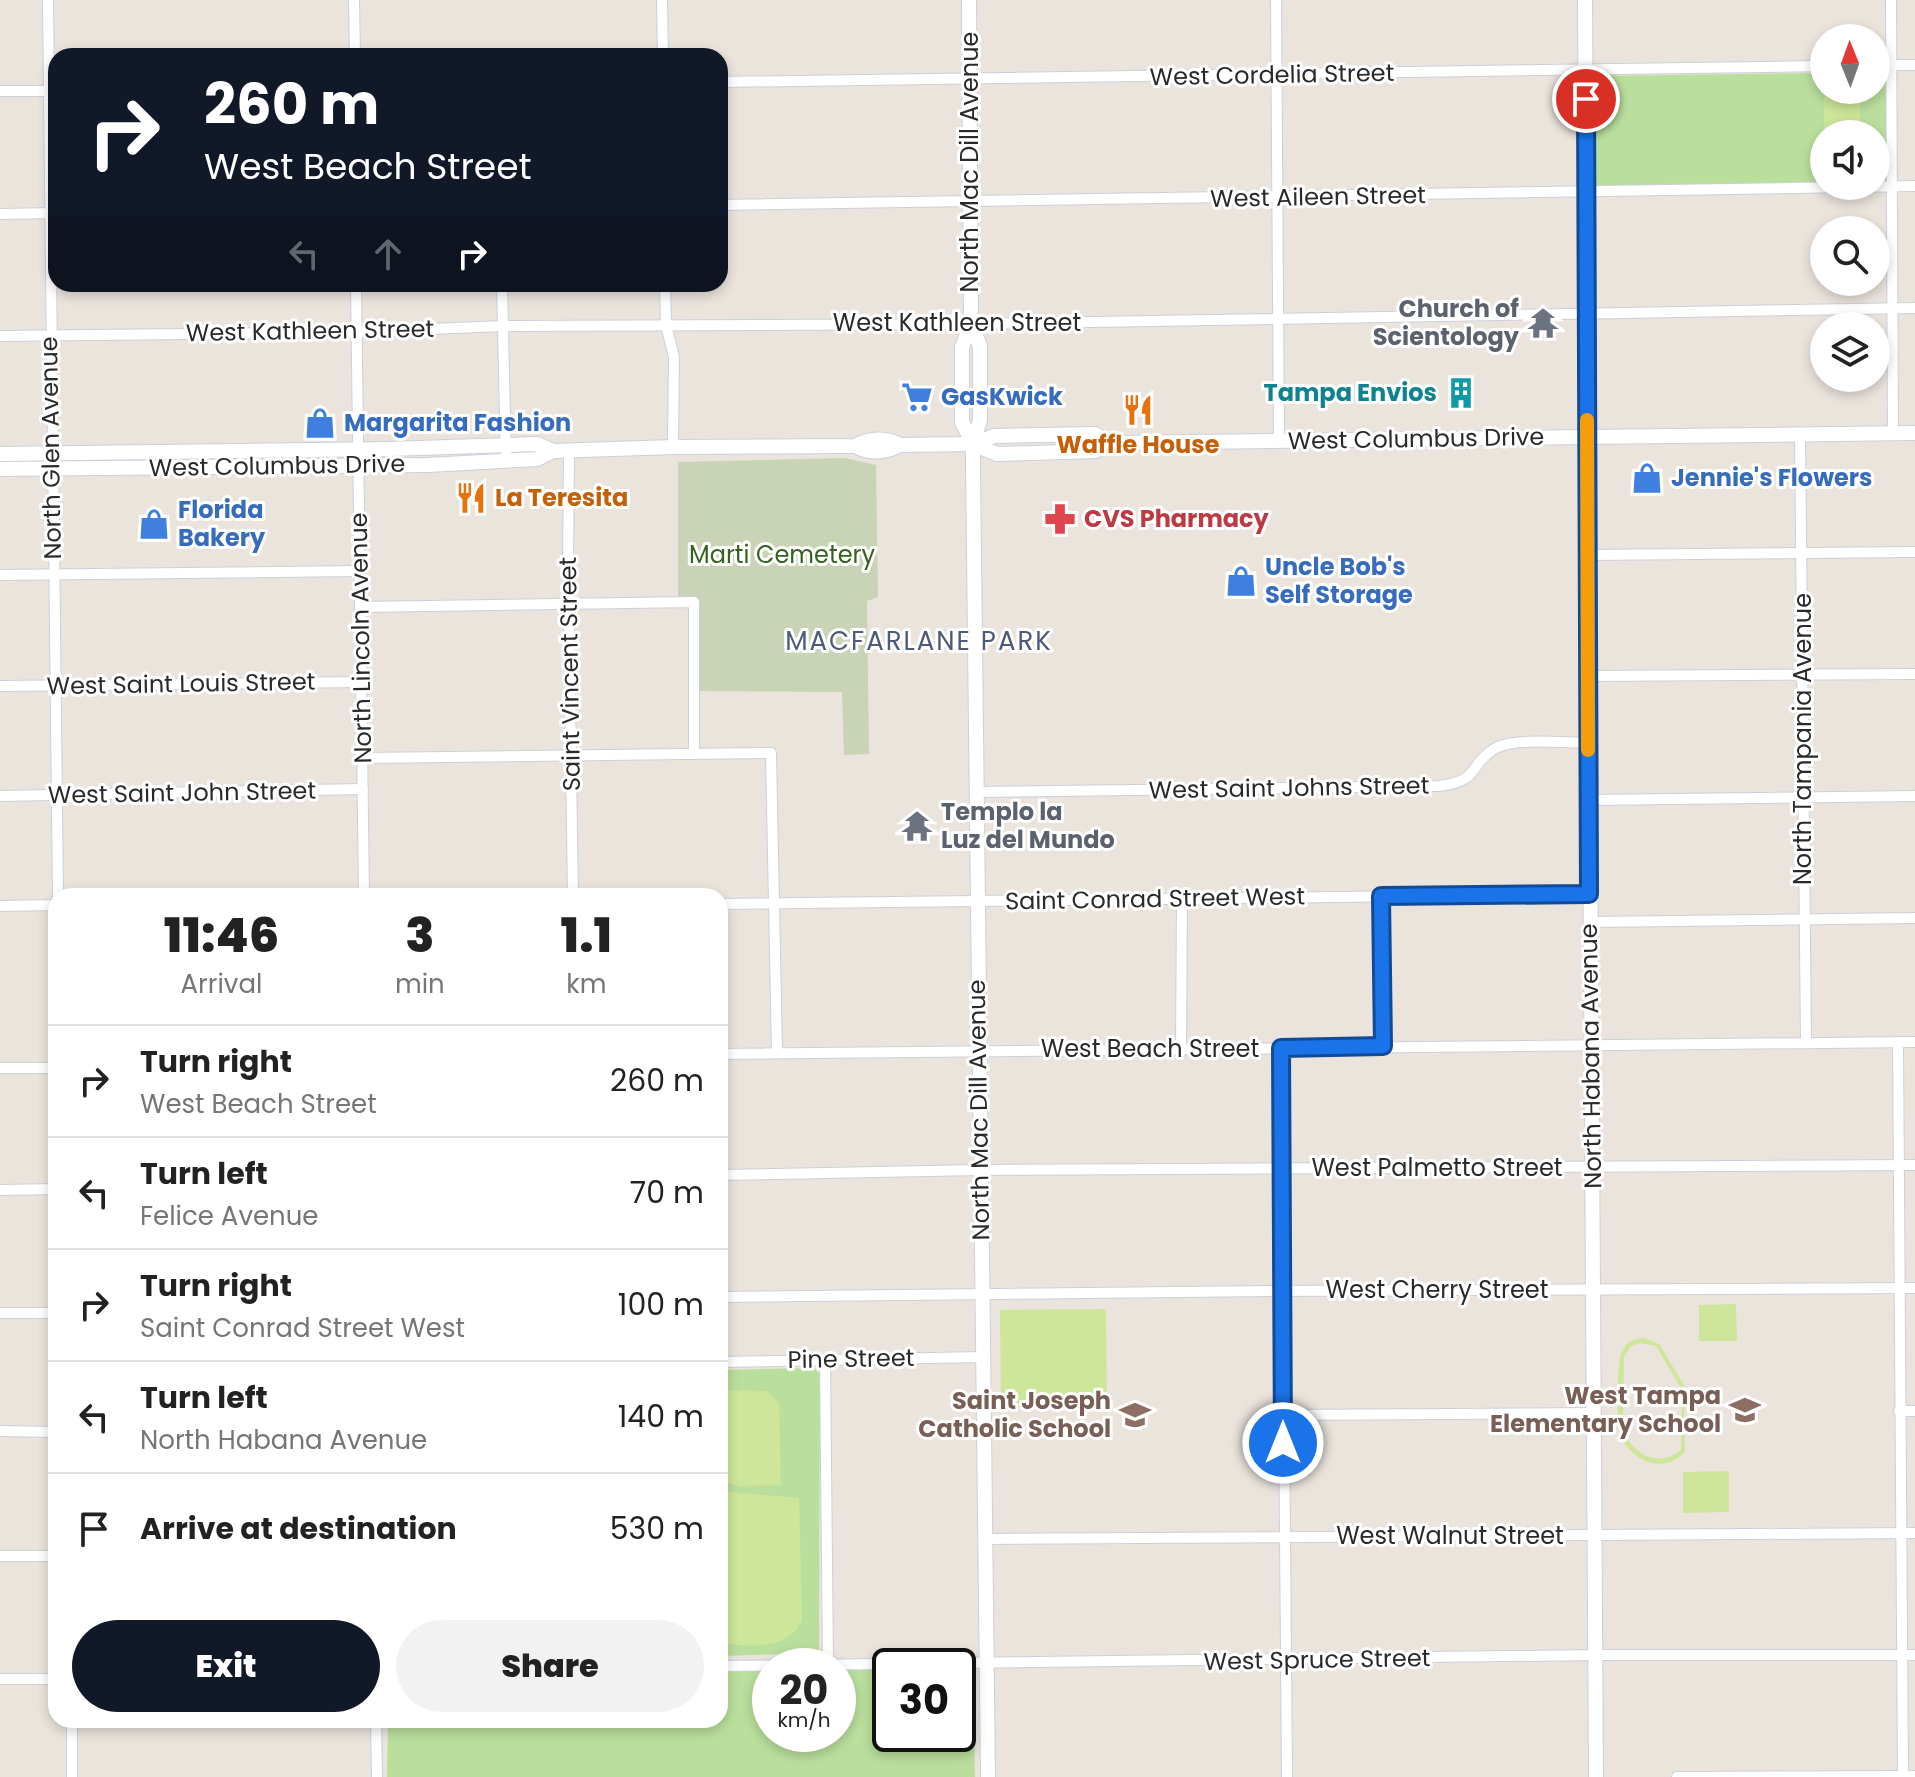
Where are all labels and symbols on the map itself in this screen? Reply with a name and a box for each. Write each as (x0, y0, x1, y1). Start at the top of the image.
north arrow (1810, 24, 1890, 104)
street label: North Mac Dill Avenue (953, 32, 986, 292)
street label: West Cordelia Street (1149, 56, 1395, 93)
pin (1552, 65, 1620, 133)
street label: West Aileen Street (1210, 178, 1426, 215)
place label: Church of Scientology (1373, 292, 1520, 353)
street label: West Kathleen Street (833, 306, 1081, 339)
temple icon: Church of Scientology (1526, 306, 1560, 340)
street label: West Kathleen Street (186, 312, 434, 349)
street label: North Glen Avenue (32, 336, 69, 560)
place label: Tampa Envios (1263, 376, 1437, 409)
building icon: Tampa Envios (1444, 376, 1478, 410)
supermarket icon: GasKwick (900, 380, 934, 414)
place label: GasKwick (941, 380, 1063, 413)
restaurant icon: Waffle House (1121, 393, 1155, 427)
shop icon: Margarita Fashion (303, 406, 337, 440)
place label: Margarita Fashion (344, 406, 571, 439)
street label: West Columbus Drive (1287, 420, 1545, 457)
place label: Waffle House (1057, 428, 1220, 461)
street label: West Columbus Drive (148, 447, 406, 484)
shop icon: Jennie's Flowers (1630, 461, 1664, 495)
place label: Jennie's Flowers (1671, 461, 1872, 494)
restaurant icon: La Teresita (454, 481, 488, 515)
place label: La Teresita (495, 481, 628, 514)
place label: Florida Bakery (178, 493, 266, 554)
pharmacy icon: CVS Pharmacy (1043, 502, 1077, 536)
place label: CVS Pharmacy (1084, 502, 1270, 535)
shop icon: Florida Bakery (137, 507, 171, 541)
street label: North Lincoln Avenue (342, 512, 379, 764)
park label: Marti Cemetery (689, 538, 875, 571)
place label: Uncle Bob's Self Storage (1265, 550, 1413, 611)
street label: Saint Vincent Street (551, 557, 588, 791)
shop icon: Uncle Bob's Self Storage (1224, 564, 1258, 598)
street label: North Tampania Avenue (1786, 593, 1819, 885)
district label: MACFARLANE PARK (785, 623, 1053, 659)
street label: West Saint Louis Street (46, 665, 316, 702)
street label: West Saint Johns Street (1148, 769, 1430, 806)
street label: West Saint John Street (48, 774, 316, 811)
place label: Templo la Luz del Mundo (941, 795, 1115, 856)
temple icon: Templo la Luz del Mundo (900, 809, 934, 843)
street label: Saint Conrad Street West (1005, 879, 1305, 918)
street label: North Habana Avenue (1572, 923, 1609, 1189)
street label: North Mac Dill Avenue (960, 979, 997, 1241)
street label: West Beach Street (1041, 1032, 1259, 1065)
street label: West Palmetto Street (1311, 1151, 1563, 1184)
street label: West Cherry Street (1326, 1273, 1548, 1306)
street label: Pine Street (787, 1341, 915, 1376)
place label: West Tampa Elementary School (1490, 1379, 1721, 1440)
place label: Saint Joseph Catholic School (918, 1384, 1111, 1445)
school or university icon: West Tampa Elementary School (1728, 1393, 1762, 1427)
school or university icon: Saint Joseph Catholic School (1118, 1398, 1152, 1432)
position arrow (1241, 1401, 1325, 1485)
street label: West Walnut Street (1336, 1519, 1564, 1552)
street label: West Spruce Street (1203, 1641, 1431, 1678)
speed limit sign: 30 (872, 1648, 976, 1752)

